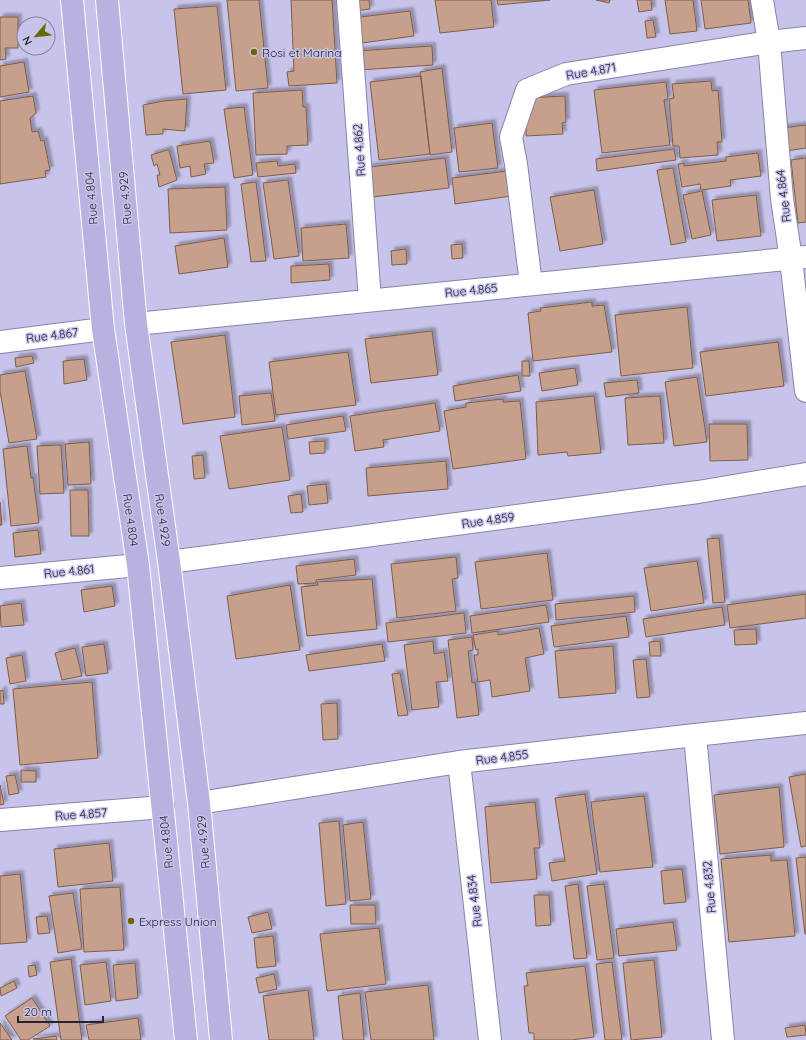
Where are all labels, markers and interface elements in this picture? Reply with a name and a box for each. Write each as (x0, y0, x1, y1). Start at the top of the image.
north arrow (16, 16, 56, 56)
text: N (19, 34, 35, 48)
place label: Rosi et Marina (262, 45, 341, 60)
marker: Rosi et Marina (249, 47, 259, 57)
street label: Rue 4.871 (565, 59, 617, 83)
street label: Rue 4.862 (350, 123, 368, 177)
street label: Rue 4.864 (772, 169, 794, 223)
street label: Rue 4.929 (115, 170, 135, 225)
street label: Rue 4.804 (81, 171, 101, 225)
street label: Rue 4.865 (444, 280, 498, 300)
street label: Rue 4.867 (25, 324, 79, 346)
street label: Rue 4.804 (120, 493, 142, 547)
street label: Rue 4.929 (152, 493, 174, 548)
street label: Rue 4.859 (461, 509, 516, 531)
street label: Rue 4.861 (43, 561, 95, 581)
street label: Rue 4.855 (475, 746, 529, 768)
street label: Rue 4.857 (54, 805, 108, 823)
street label: Rue 4.929 (193, 814, 213, 869)
street label: Rue 4.804 (156, 815, 176, 869)
street label: Rue 4.832 (699, 860, 719, 914)
street label: Rue 4.834 (463, 874, 485, 928)
place label: Express Union (139, 914, 217, 929)
marker: Express Union (126, 916, 136, 926)
scale bar (18, 998, 103, 1024)
text: 20 m (24, 1004, 52, 1019)

